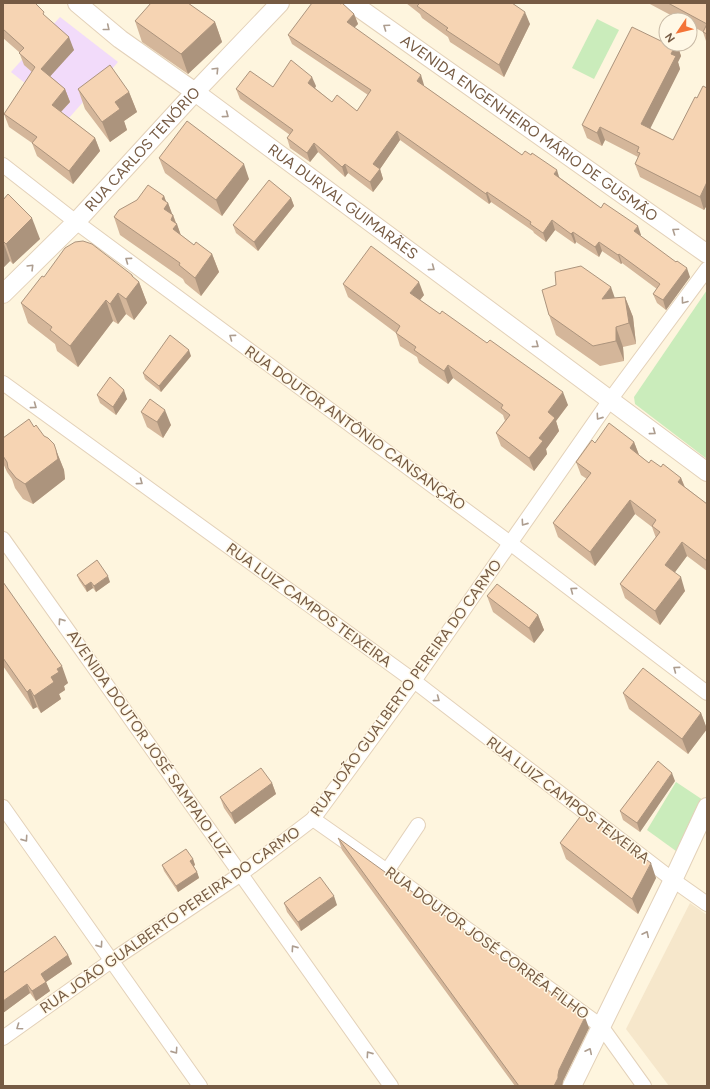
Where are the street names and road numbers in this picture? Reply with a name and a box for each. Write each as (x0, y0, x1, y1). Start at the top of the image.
street label: AVENIDA ENGENHEIRO MÁRIO DE GUSMÃO (397, 31, 661, 225)
street label: RUA CARLOS TENÓRIO (81, 84, 204, 215)
street label: RUA DURVAL GUIMARÃES (264, 140, 421, 263)
street label: RUA DOUTOR ANTÔNIO CANSANÇÃO (241, 342, 469, 514)
street label: RUA LUIZ CAMPOS TEIXEIRA (223, 539, 395, 671)
street label: RUA JOÃO GUALBERTO PEREIRA DO CARMO (307, 556, 505, 820)
street label: AVENIDA DOUTOR JOSÉ SAMPAIO LUZ (63, 627, 235, 861)
street label: RUA LUIZ CAMPOS TEIXEIRA (483, 733, 653, 867)
street label: RUA JOÃO GUALBERTO PEREIRA DO CARMO (37, 823, 303, 1017)
street label: RUA DOUTOR JOSÉ CORRÊA FILHO (382, 863, 592, 1023)

